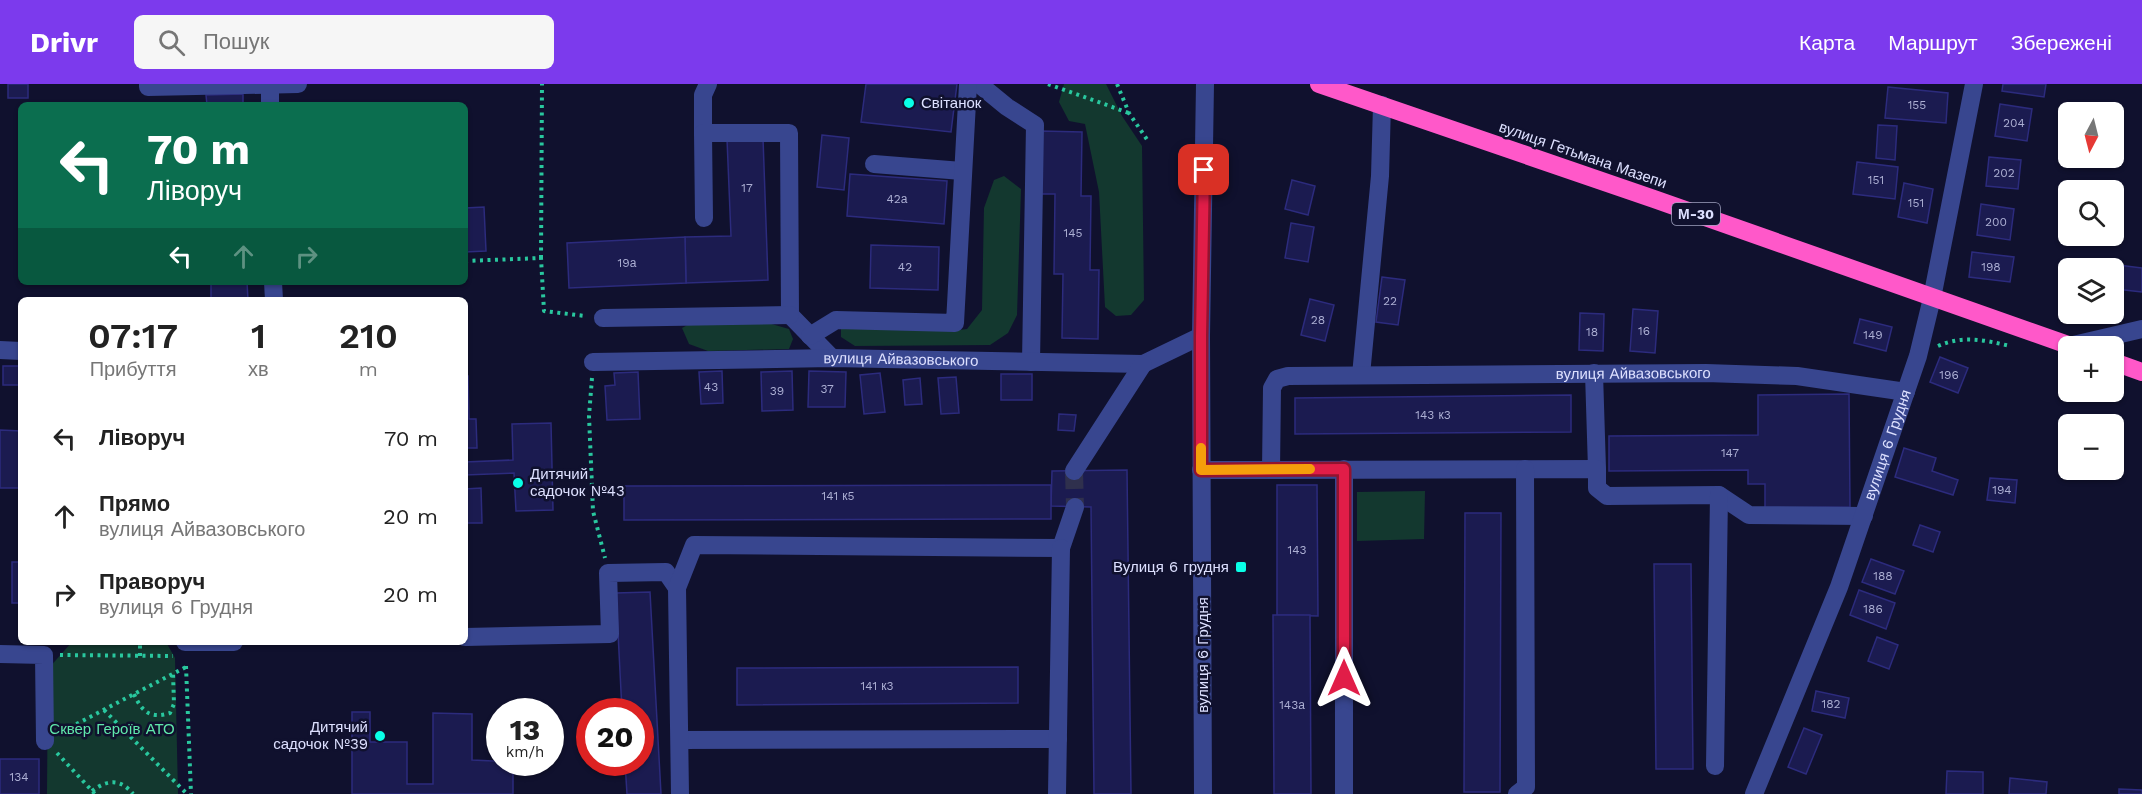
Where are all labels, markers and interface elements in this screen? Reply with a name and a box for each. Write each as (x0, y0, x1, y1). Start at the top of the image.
search box (134, 15, 554, 69)
text: Drivr (30, 26, 98, 59)
icon: search (155, 26, 188, 59)
text: Пошук (203, 29, 269, 54)
text: Карта (1799, 30, 1855, 55)
text: Маршрут (1888, 30, 1978, 55)
text: Збережені (2011, 30, 2112, 55)
place label: Світанок (921, 94, 982, 112)
marker: Світанок (902, 96, 916, 110)
house number: 155 (1908, 98, 1926, 112)
north arrow (2058, 102, 2124, 168)
map controls (2058, 102, 2124, 480)
house number: 204 (2003, 116, 2025, 130)
street label: вулиця Гетьмана Мазепи (1497, 118, 1669, 192)
text: 70 m (147, 125, 250, 174)
icon: left (48, 126, 126, 204)
pin (1178, 144, 1229, 195)
icon: arrive (1187, 153, 1220, 186)
house number: 202 (1993, 166, 2015, 180)
house number: 151 (1868, 173, 1884, 187)
text: Ліворуч (147, 175, 242, 207)
button: search (2058, 180, 2124, 246)
house number: 17 (741, 181, 753, 195)
house number: 42а (886, 192, 908, 206)
house number: 151 (1908, 196, 1924, 210)
road number: М-30 (1672, 203, 1720, 225)
house number: 200 (1985, 215, 2007, 229)
house number: 145 (1064, 226, 1083, 240)
icon: left (164, 240, 197, 273)
icon: ahead (227, 240, 260, 273)
icon: right (290, 240, 323, 273)
house number: 19а (618, 256, 637, 270)
button: layers (2058, 258, 2124, 324)
house number: 42 (898, 260, 912, 274)
house number: 198 (1981, 260, 2001, 274)
house number: 22 (1383, 294, 1397, 308)
house number: 28 (1311, 313, 1325, 327)
text: 07:17 (88, 315, 178, 357)
text: 1 (251, 315, 266, 357)
text: 210 (339, 315, 398, 357)
house number: 16 (1638, 324, 1650, 338)
house number: 18 (1586, 325, 1598, 339)
house number: 149 (1863, 328, 1883, 342)
button: + (2058, 336, 2124, 402)
street label: вулиця Айвазовського (823, 349, 979, 370)
text: Прибуття (90, 357, 176, 381)
text: хв (248, 357, 269, 381)
text: m (359, 357, 378, 381)
street label: вулиця Айвазовського (1556, 364, 1711, 383)
house number: 196 (1939, 368, 1959, 382)
house number: 43 (704, 380, 718, 394)
house number: 37 (820, 382, 834, 396)
house number: 39 (770, 384, 784, 398)
street label: вулиця 6 Грудня (1860, 387, 1915, 503)
house number: 143 к3 (1415, 408, 1451, 422)
button: − (2058, 414, 2124, 480)
icon: left (48, 422, 81, 455)
text: Ліворуч (99, 425, 185, 450)
text: 70 m (384, 426, 438, 451)
house number: 147 (1721, 446, 1739, 460)
place label: Дитячий садочок №43 (530, 465, 625, 500)
marker: Дитячий садочок №43 (511, 476, 525, 490)
house number: 194 (1992, 483, 2012, 497)
house number: 141 к5 (822, 489, 854, 503)
text: Прямо (99, 491, 170, 516)
icon: ahead (48, 500, 81, 533)
text: 20 m (383, 504, 438, 529)
text: вулиця Айвазовського (99, 517, 305, 541)
house number: 143 (1287, 543, 1307, 557)
place label: Вулиця 6 грудня (1113, 558, 1229, 576)
marker: Вулиця 6 грудня (1234, 560, 1248, 574)
text: Праворуч (99, 569, 205, 594)
house number: 188 (1873, 569, 1893, 583)
icon: right (48, 578, 81, 611)
text: 20 m (383, 582, 438, 607)
text: вулиця 6 Грудня (99, 595, 253, 619)
street label: вулиця 6 Грудня (1194, 597, 1212, 713)
house number: 186 (1863, 602, 1883, 616)
position arrow (1312, 646, 1376, 710)
house number: 141 к3 (861, 679, 893, 693)
house number: 182 (1821, 697, 1841, 711)
speed limit sign: 20 (576, 698, 654, 776)
house number: 143а (1279, 698, 1305, 712)
text: 13 (510, 712, 540, 747)
place label: Дитячий садочок №39 (273, 718, 368, 753)
park label: Сквер Героїв АТО (49, 720, 175, 738)
marker: Дитячий садочок №39 (373, 729, 387, 743)
text: km/h (506, 743, 544, 761)
house number: 134 (9, 770, 29, 784)

